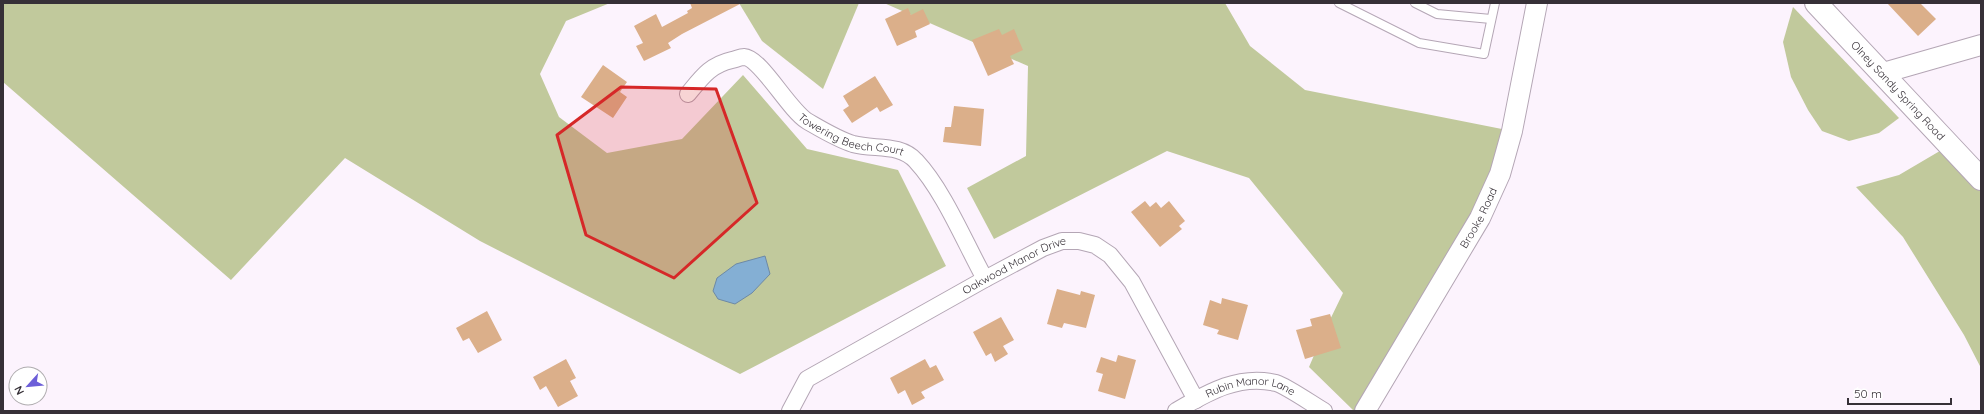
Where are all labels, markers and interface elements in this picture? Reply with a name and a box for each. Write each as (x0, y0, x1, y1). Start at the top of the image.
street label: Olney Sandy Spring Road (1848, 38, 1948, 143)
street label: Towering Beech Court (795, 110, 906, 159)
street label: Brooke Road (1457, 185, 1500, 251)
street label: Oakwood Manor Drive (960, 234, 1066, 297)
north arrow (8, 366, 48, 406)
street label: Rubin Manor Lane (1203, 374, 1298, 401)
scale bar (1848, 380, 1951, 406)
text: N (11, 384, 27, 397)
text: 50 m (1854, 386, 1882, 401)

